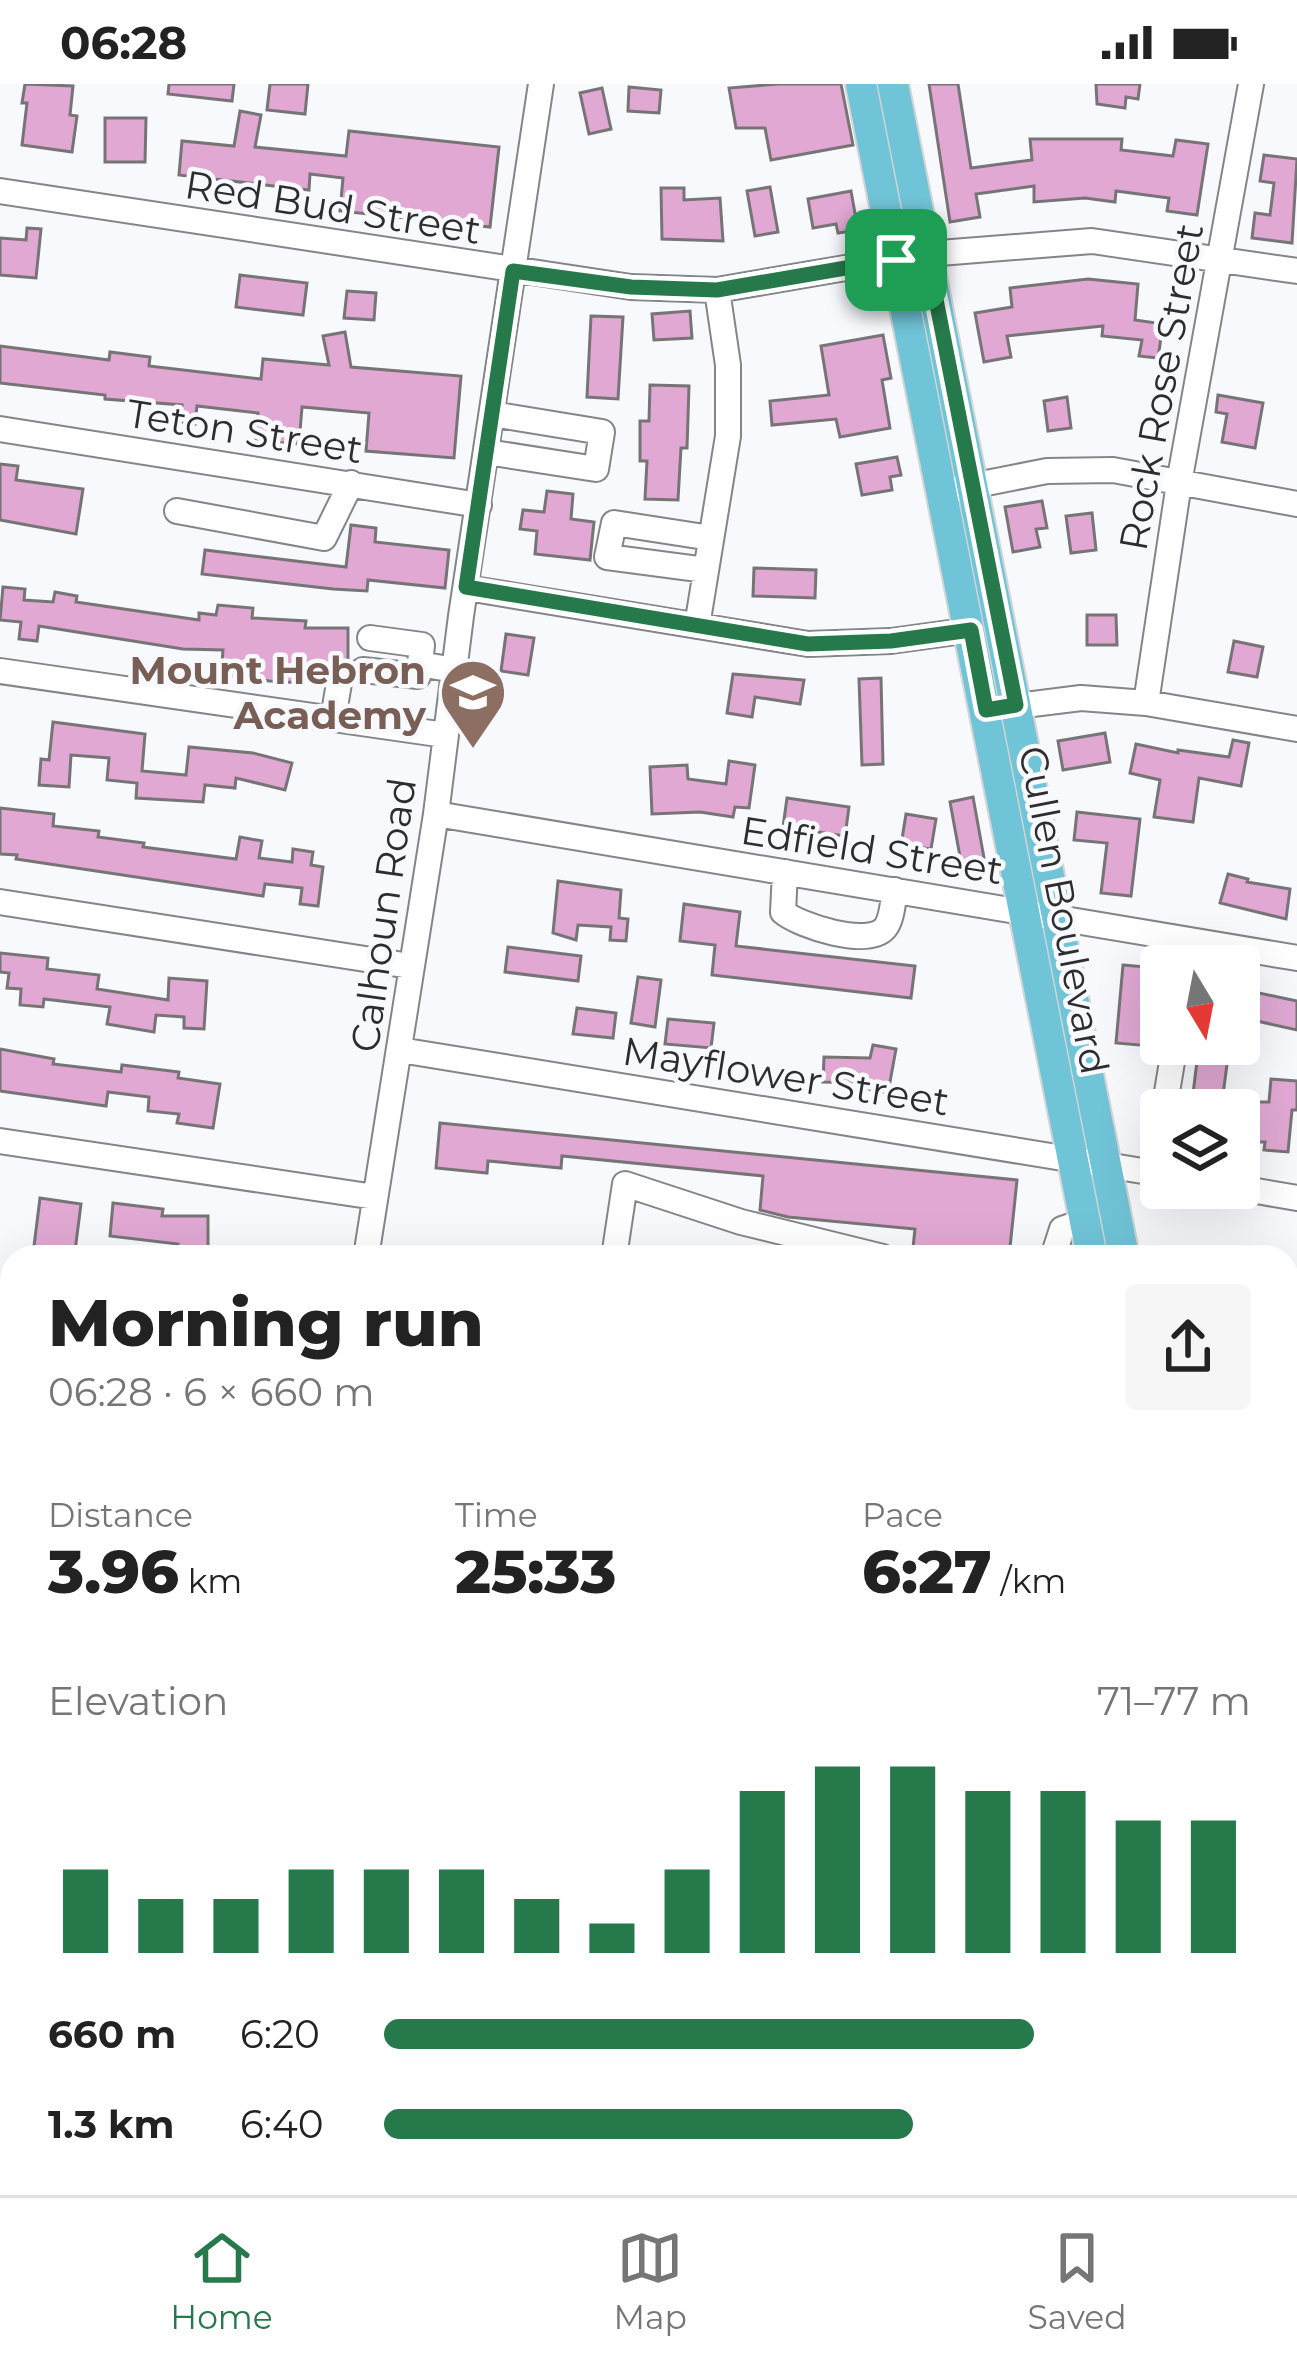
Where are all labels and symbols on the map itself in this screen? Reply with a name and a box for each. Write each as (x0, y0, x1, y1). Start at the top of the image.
street label: Red Bud Street (182, 160, 484, 254)
pin (845, 209, 947, 311)
street label: Rock Rose Street (1109, 220, 1213, 554)
street label: Teton Street (124, 389, 366, 473)
place label: Mount Hebron Academy (129, 646, 427, 739)
school or university icon: Mount Hebron Academy (438, 657, 508, 751)
street label: Cullen Boulevard (1009, 742, 1119, 1078)
street label: Calhoun Road (340, 775, 426, 1055)
street label: Edfield Street (738, 806, 1006, 894)
north arrow (1140, 945, 1260, 1065)
street label: Mayflower Street (620, 1027, 952, 1125)

